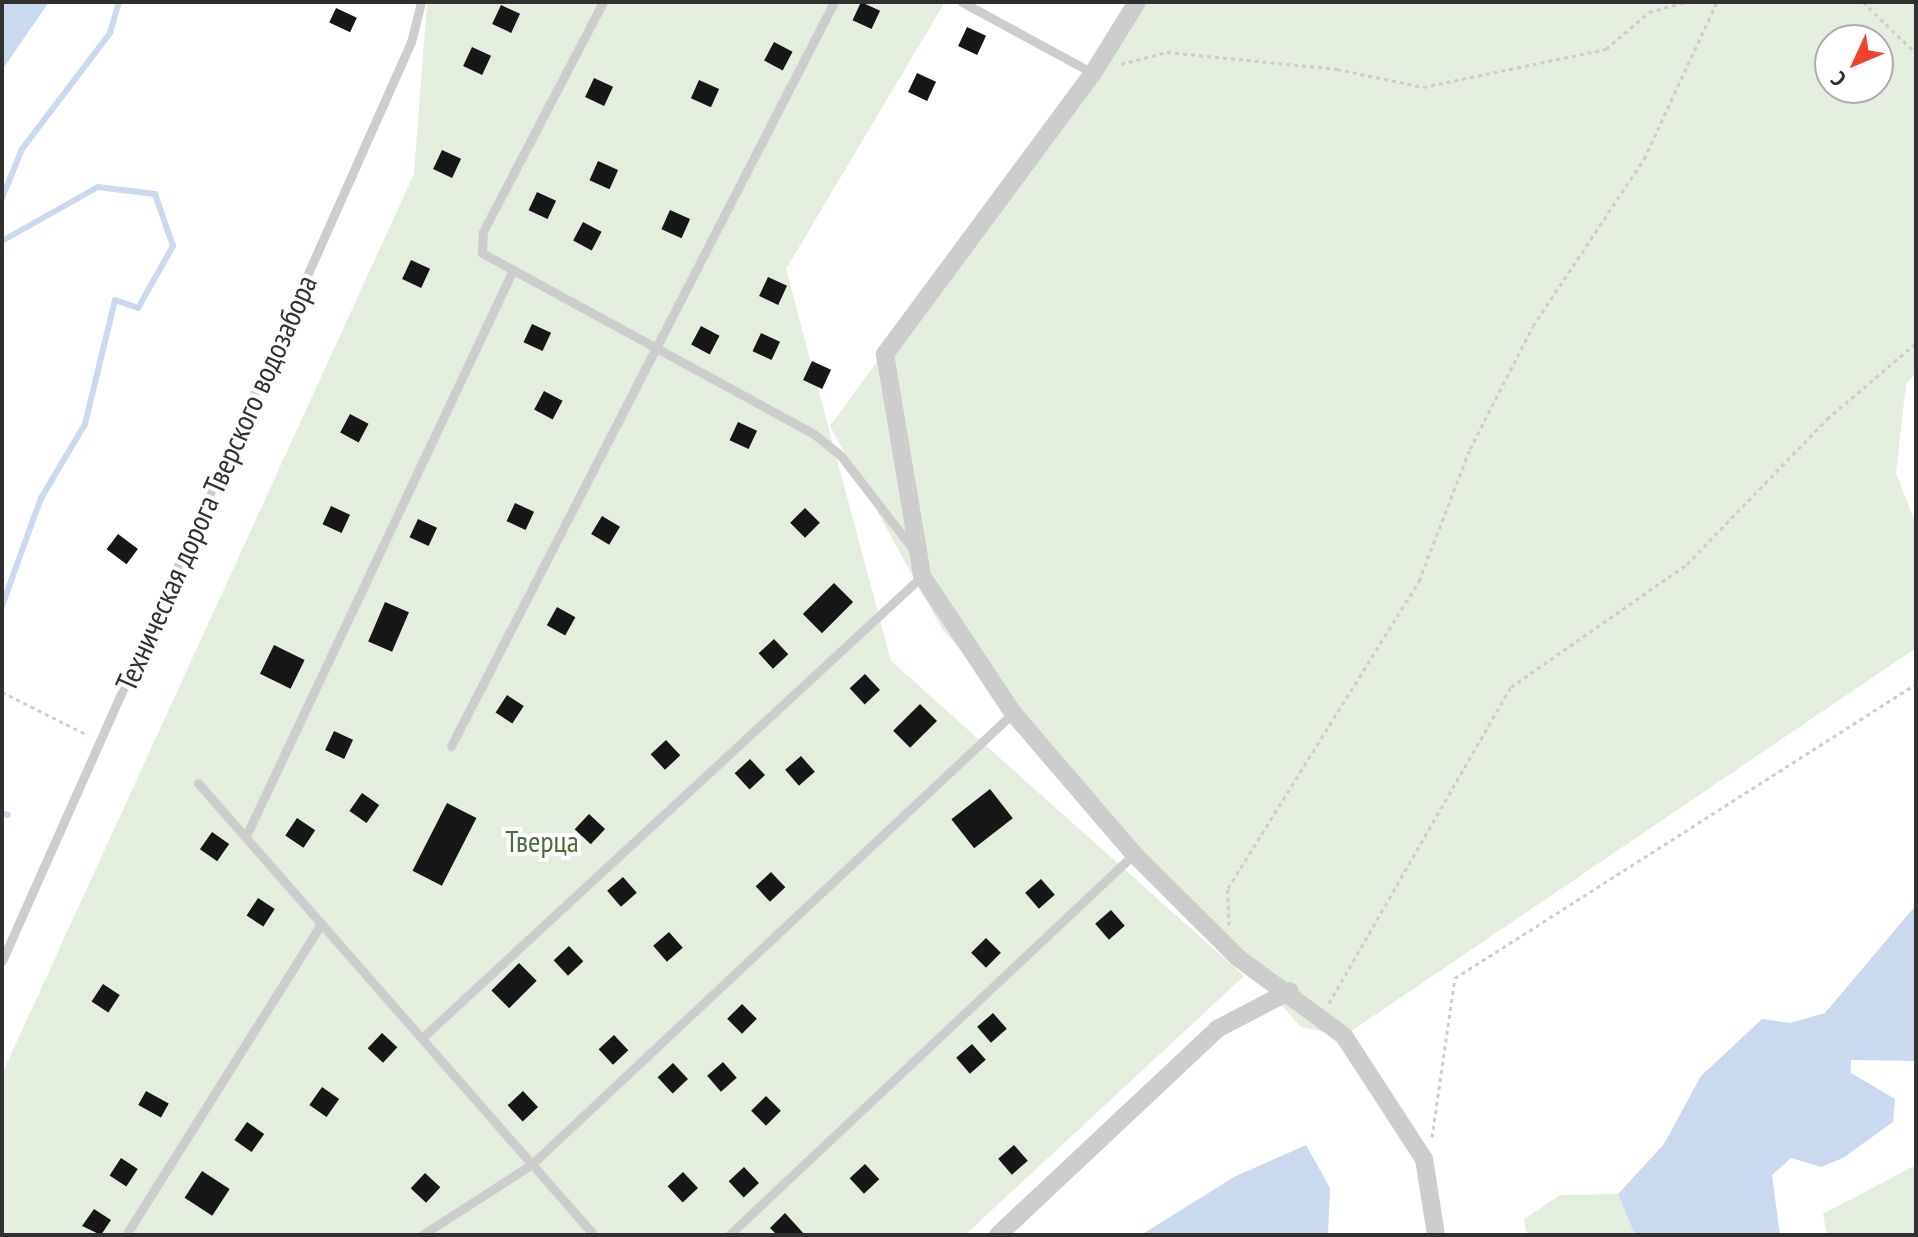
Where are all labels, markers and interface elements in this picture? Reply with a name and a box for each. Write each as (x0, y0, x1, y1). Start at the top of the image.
north arrow (1814, 24, 1894, 104)
text: С (1825, 66, 1852, 93)
street label: Техническая дорога Тверского водозабора (108, 269, 324, 697)
park label: Тверца (505, 823, 579, 859)

